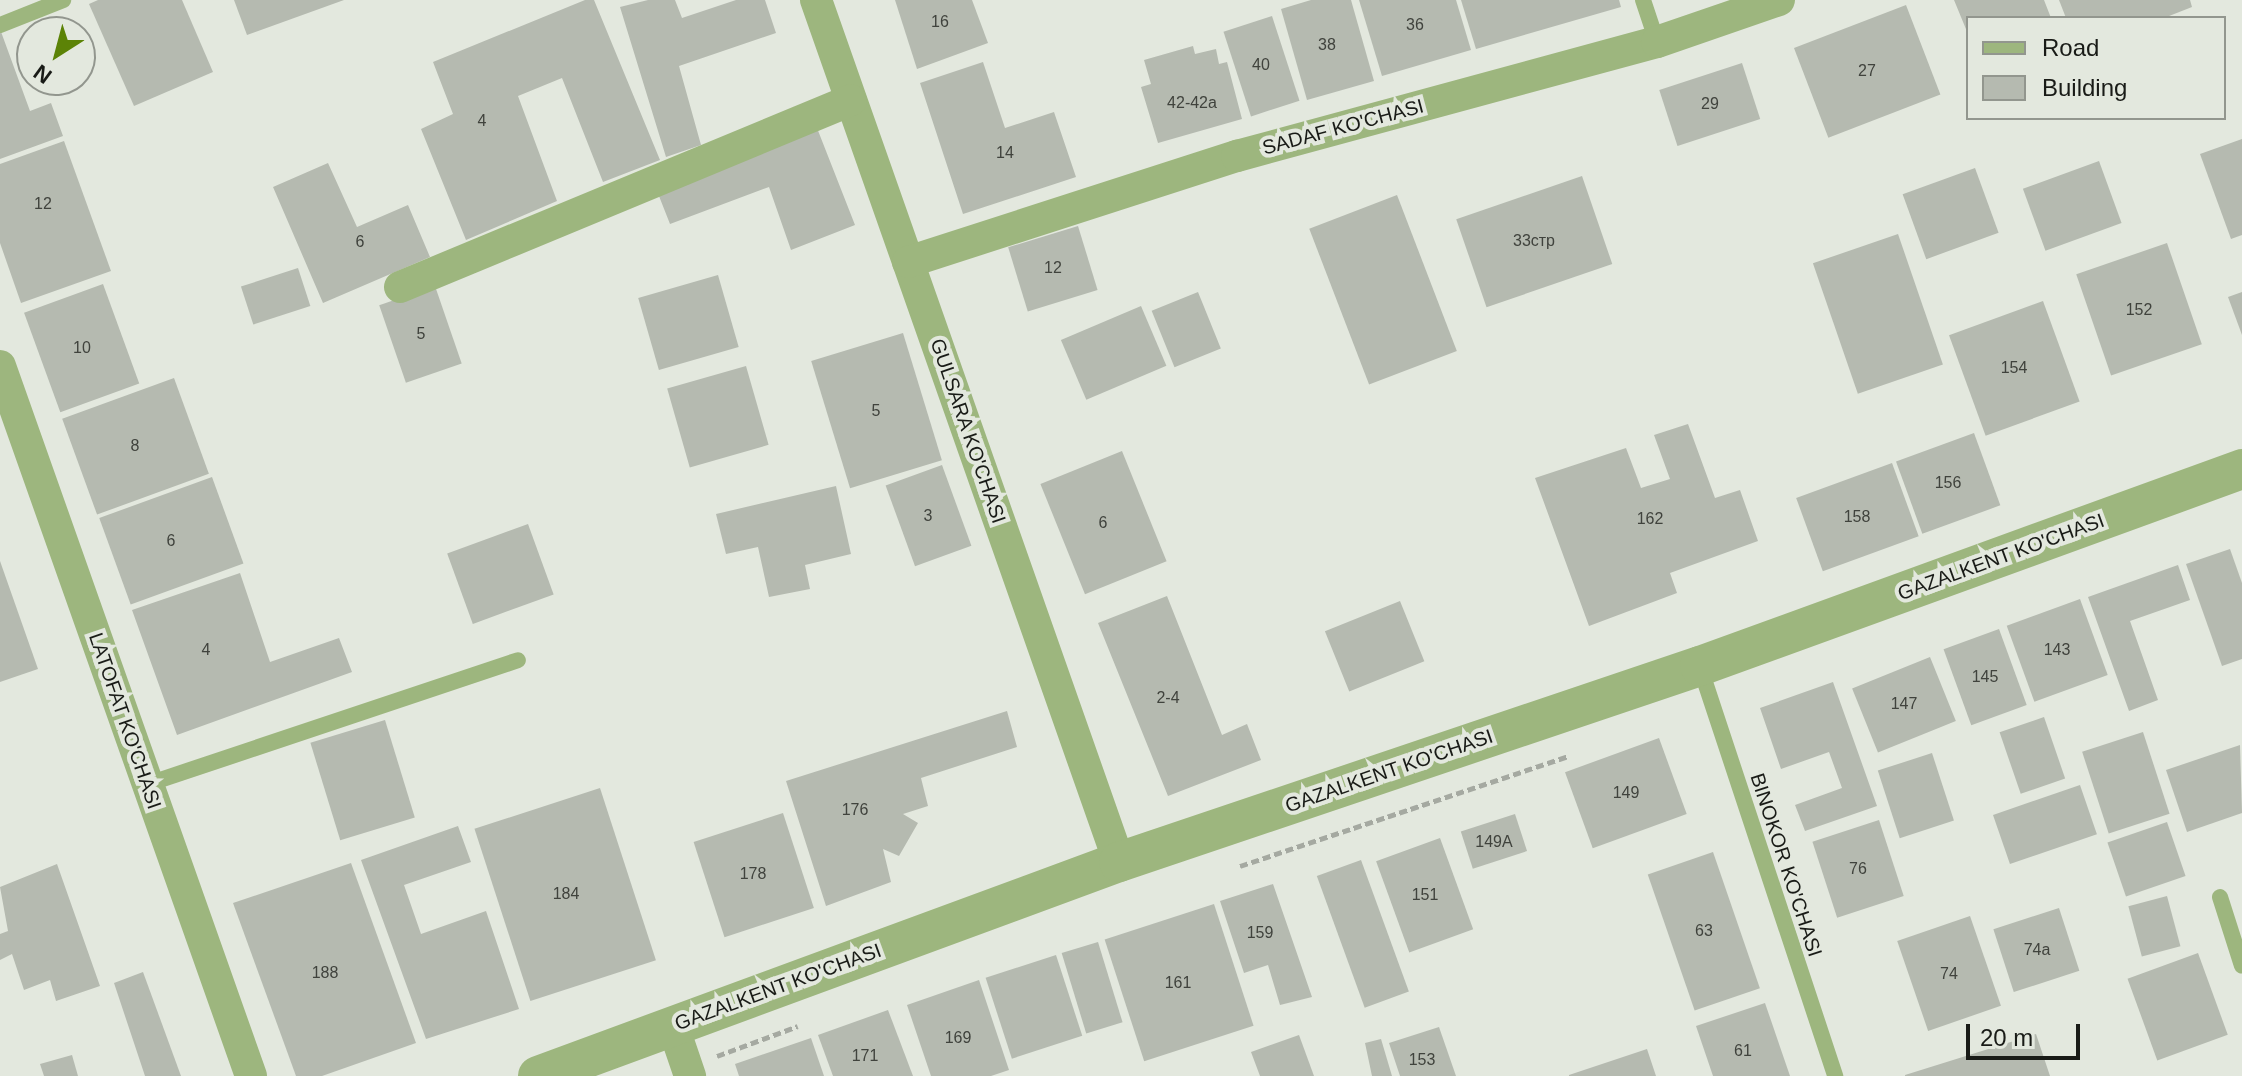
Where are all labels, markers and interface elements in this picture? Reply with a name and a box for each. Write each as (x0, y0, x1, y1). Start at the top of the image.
house number: 16 (931, 12, 949, 32)
house number: 36 (1406, 15, 1424, 35)
north arrow (16, 16, 96, 96)
legend (1966, 16, 2226, 120)
text: Road (2042, 34, 2099, 61)
house number: 38 (1318, 35, 1336, 55)
house number: 40 (1252, 55, 1270, 75)
text: N (29, 59, 57, 89)
house number: 27 (1858, 61, 1876, 81)
text: Building (2042, 74, 2127, 101)
house number: 42-42a (1167, 93, 1217, 113)
street label: SADAF KO'CHASI (1260, 94, 1426, 160)
house number: 29 (1701, 94, 1719, 114)
house number: 4 (478, 111, 486, 131)
house number: 14 (996, 143, 1014, 163)
house number: 12 (34, 194, 52, 214)
house number: 33стр (1513, 231, 1555, 251)
house number: 6 (356, 232, 364, 252)
house number: 12 (1044, 258, 1062, 278)
house number: 152 (2126, 300, 2152, 320)
house number: 5 (417, 324, 425, 344)
street label: GULSARA KO'CHASI (925, 335, 1011, 527)
house number: 10 (73, 338, 91, 358)
house number: 154 (2001, 358, 2027, 378)
house number: 5 (872, 401, 880, 421)
house number: 8 (131, 436, 139, 456)
house number: 156 (1935, 473, 1961, 493)
house number: 3 (924, 506, 932, 526)
house number: 158 (1844, 507, 1870, 527)
street label: GAZALKENT KO'CHASI (1894, 508, 2108, 606)
house number: 162 (1637, 509, 1663, 529)
house number: 6 (1099, 513, 1107, 533)
house number: 6 (167, 531, 175, 551)
street label: LATOFAT KO'CHASI (84, 630, 166, 812)
house number: 4 (202, 640, 210, 660)
house number: 143 (2044, 640, 2070, 660)
house number: 145 (1972, 667, 1998, 687)
house number: 2-4 (1156, 688, 1180, 708)
house number: 147 (1891, 694, 1917, 714)
street label: GAZALKENT KO'CHASI (1282, 724, 1496, 818)
street label: BINOKOR KO'CHASI (1745, 770, 1827, 960)
house number: 149 (1613, 783, 1639, 803)
house number: 176 (842, 800, 868, 820)
house number: 149A (1475, 832, 1513, 852)
house number: 76 (1849, 859, 1867, 879)
house number: 178 (740, 864, 766, 884)
house number: 184 (553, 884, 579, 904)
house number: 151 (1412, 885, 1438, 905)
house number: 63 (1695, 921, 1713, 941)
house number: 159 (1247, 923, 1273, 943)
street label: GAZALKENT KO'CHASI (671, 938, 885, 1036)
house number: 74а (2024, 940, 2050, 960)
house number: 188 (312, 963, 338, 983)
house number: 74 (1940, 964, 1958, 984)
house number: 161 (1165, 973, 1191, 993)
scale bar (1970, 1008, 2084, 1058)
text: 20 m (1980, 1024, 2033, 1051)
house number: 169 (945, 1028, 971, 1048)
house number: 61 (1734, 1041, 1752, 1061)
house number: 171 (852, 1046, 878, 1066)
house number: 153 (1409, 1050, 1435, 1070)

